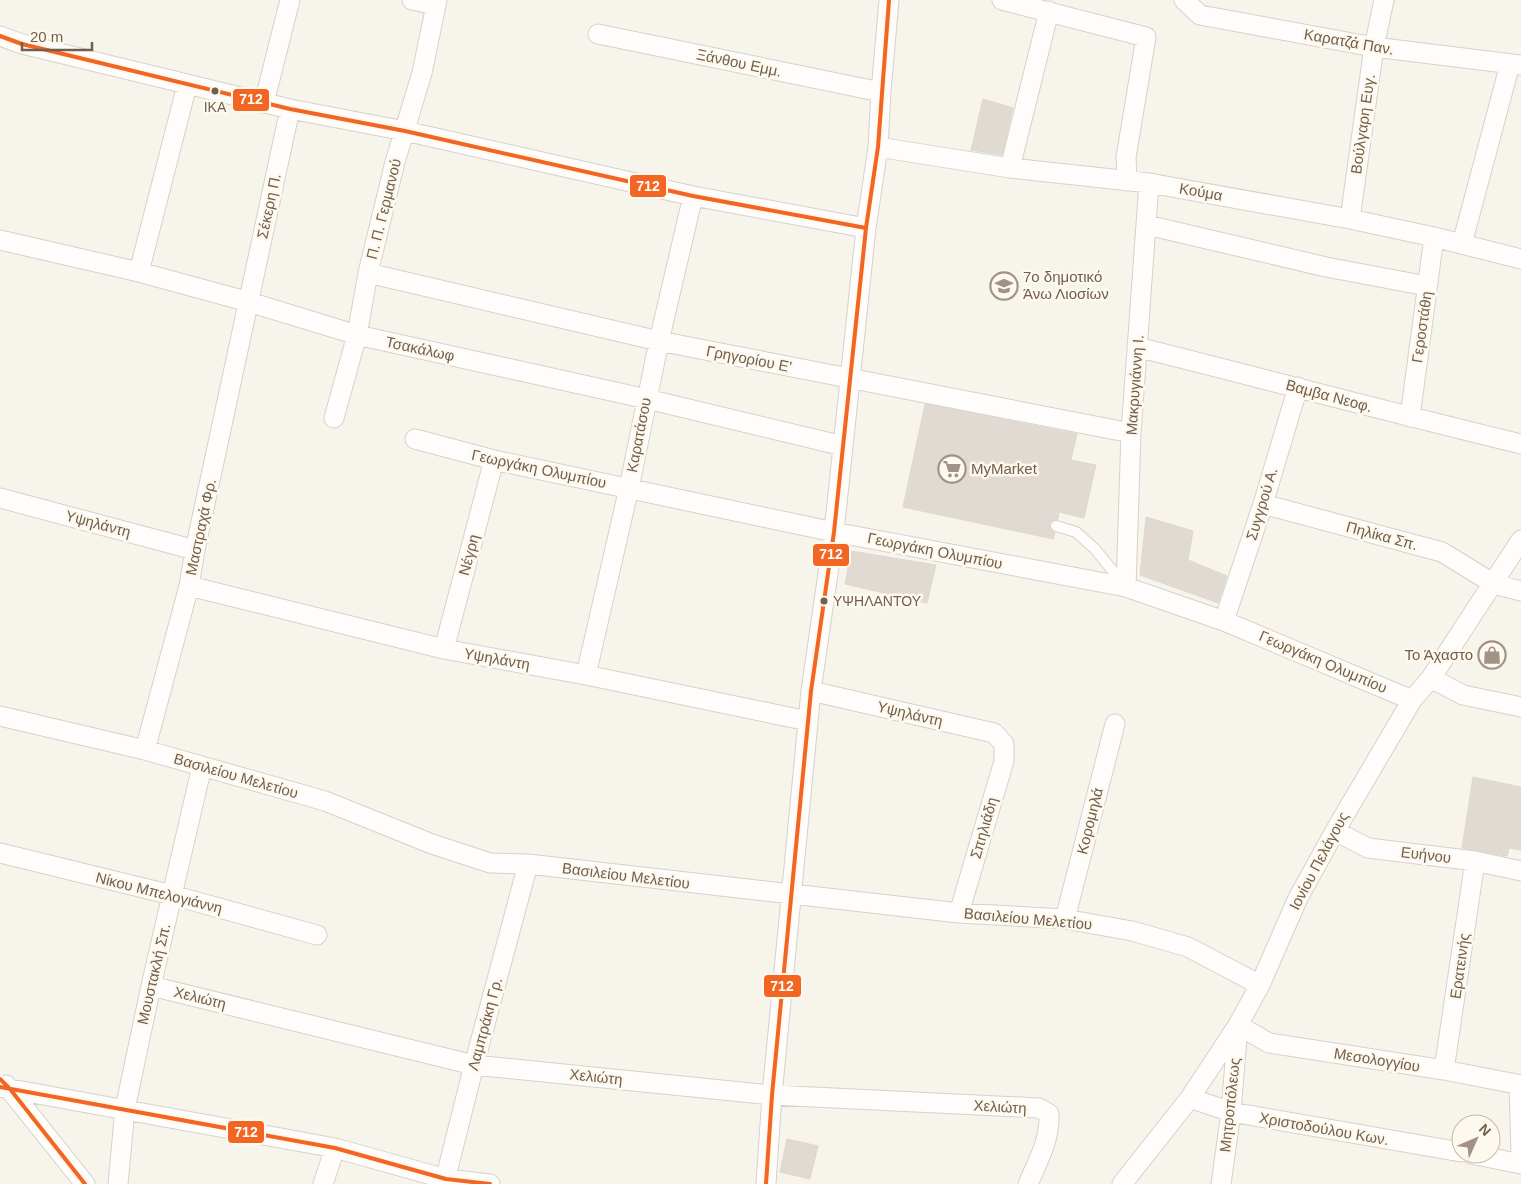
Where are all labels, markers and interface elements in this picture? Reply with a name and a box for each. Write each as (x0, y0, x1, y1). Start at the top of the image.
scale bar (22, 20, 92, 52)
street label: Καρατζά Παν. (1303, 25, 1395, 58)
text: 20 m (30, 28, 63, 45)
street label: Ξάνθου Εμμ. (695, 45, 783, 80)
street label: Βούλγαρη Ευγ. (1347, 73, 1378, 175)
marker: ΙΚΑ (210, 86, 220, 96)
line badge: 712 (232, 88, 270, 112)
text: 712 (239, 91, 263, 107)
place label: ΙΚΑ (204, 99, 227, 115)
street label: Π. Π. Γερμανού (363, 157, 404, 261)
street label: Σέκερη Π. (253, 172, 284, 240)
line badge: 712 (629, 174, 667, 198)
text: 712 (636, 178, 660, 194)
street label: Κούμα (1178, 179, 1224, 204)
place label: 7ο δημοτικό Άνω Λιοσίων (1023, 268, 1109, 302)
school or university icon: 7ο δημοτικό Άνω Λιοσίων (989, 271, 1019, 301)
street label: Γεροστάθη (1408, 290, 1435, 364)
street label: Τσακάλωφ (384, 333, 456, 364)
street label: Μακρυγιάννη Ι. (1123, 334, 1146, 436)
street label: Γρηγορίου Ε' (705, 342, 793, 375)
street label: Βαμβα Νεοφ. (1284, 376, 1374, 415)
street label: Καρατάσου (623, 396, 654, 474)
street label: Γεωργάκη Ολυμπίου (470, 446, 608, 491)
supermarket icon: MyMarket (937, 454, 967, 484)
place label: MyMarket (971, 460, 1038, 477)
street label: Συγγρού Α. (1242, 465, 1281, 542)
street label: Μαστραχά Φρ. (182, 477, 219, 577)
street label: Υψηλάντη (64, 507, 133, 540)
street label: Πηλίκα Σπ. (1345, 518, 1420, 553)
street label: Γεωργάκη Ολυμπίου (866, 529, 1004, 572)
street label: Νέγρη (455, 532, 482, 577)
line badge: 712 (812, 543, 850, 567)
text: 712 (819, 546, 843, 562)
place label: ΥΨΗΛΑΝΤΟΥ (833, 593, 922, 609)
marker: ΥΨΗΛΑΝΤΟΥ (819, 596, 829, 606)
street label: Γεωργάκη Ολυμπίου (1257, 627, 1390, 696)
shop icon: Το Άχαστο (1477, 640, 1507, 670)
street label: Υψηλάντη (463, 644, 531, 673)
place label: Το Άχαστο (1405, 646, 1473, 663)
street label: Υψηλάντη (876, 698, 945, 729)
street label: Βασιλείου Μελετίου (172, 750, 300, 801)
street label: Κορομηλά (1073, 786, 1106, 856)
street label: Σπηλιάδη (967, 795, 1000, 861)
street label: Ιονίου Πελάγους (1286, 809, 1352, 913)
street label: Ευήνου (1400, 843, 1452, 866)
street label: Βασιλείου Μελετίου (561, 859, 691, 892)
street label: Νίκου Μπελογιάννη (94, 869, 224, 917)
street label: Βασιλείου Μελετίου (963, 904, 1093, 933)
street label: Μουστακλή Σπ. (134, 922, 173, 1026)
street label: Ερατεινής (1446, 932, 1473, 1000)
line badge: 712 (763, 974, 802, 998)
street label: Λαμπράκη Γρ. (464, 975, 505, 1072)
text: 712 (770, 978, 794, 994)
street label: Χελιώτη (172, 983, 228, 1012)
street label: Μεσολογγίου (1333, 1044, 1421, 1075)
street label: Μητροπόλεως (1216, 1057, 1243, 1153)
street label: Χελιώτη (569, 1065, 623, 1088)
street label: Χελιώτη (973, 1097, 1027, 1116)
street label: Χριστοδούλου Κων. (1258, 1109, 1390, 1148)
north arrow (1451, 1114, 1501, 1164)
line badge: 712 (227, 1120, 265, 1144)
text: N (1476, 1121, 1494, 1139)
text: 712 (234, 1124, 258, 1140)

